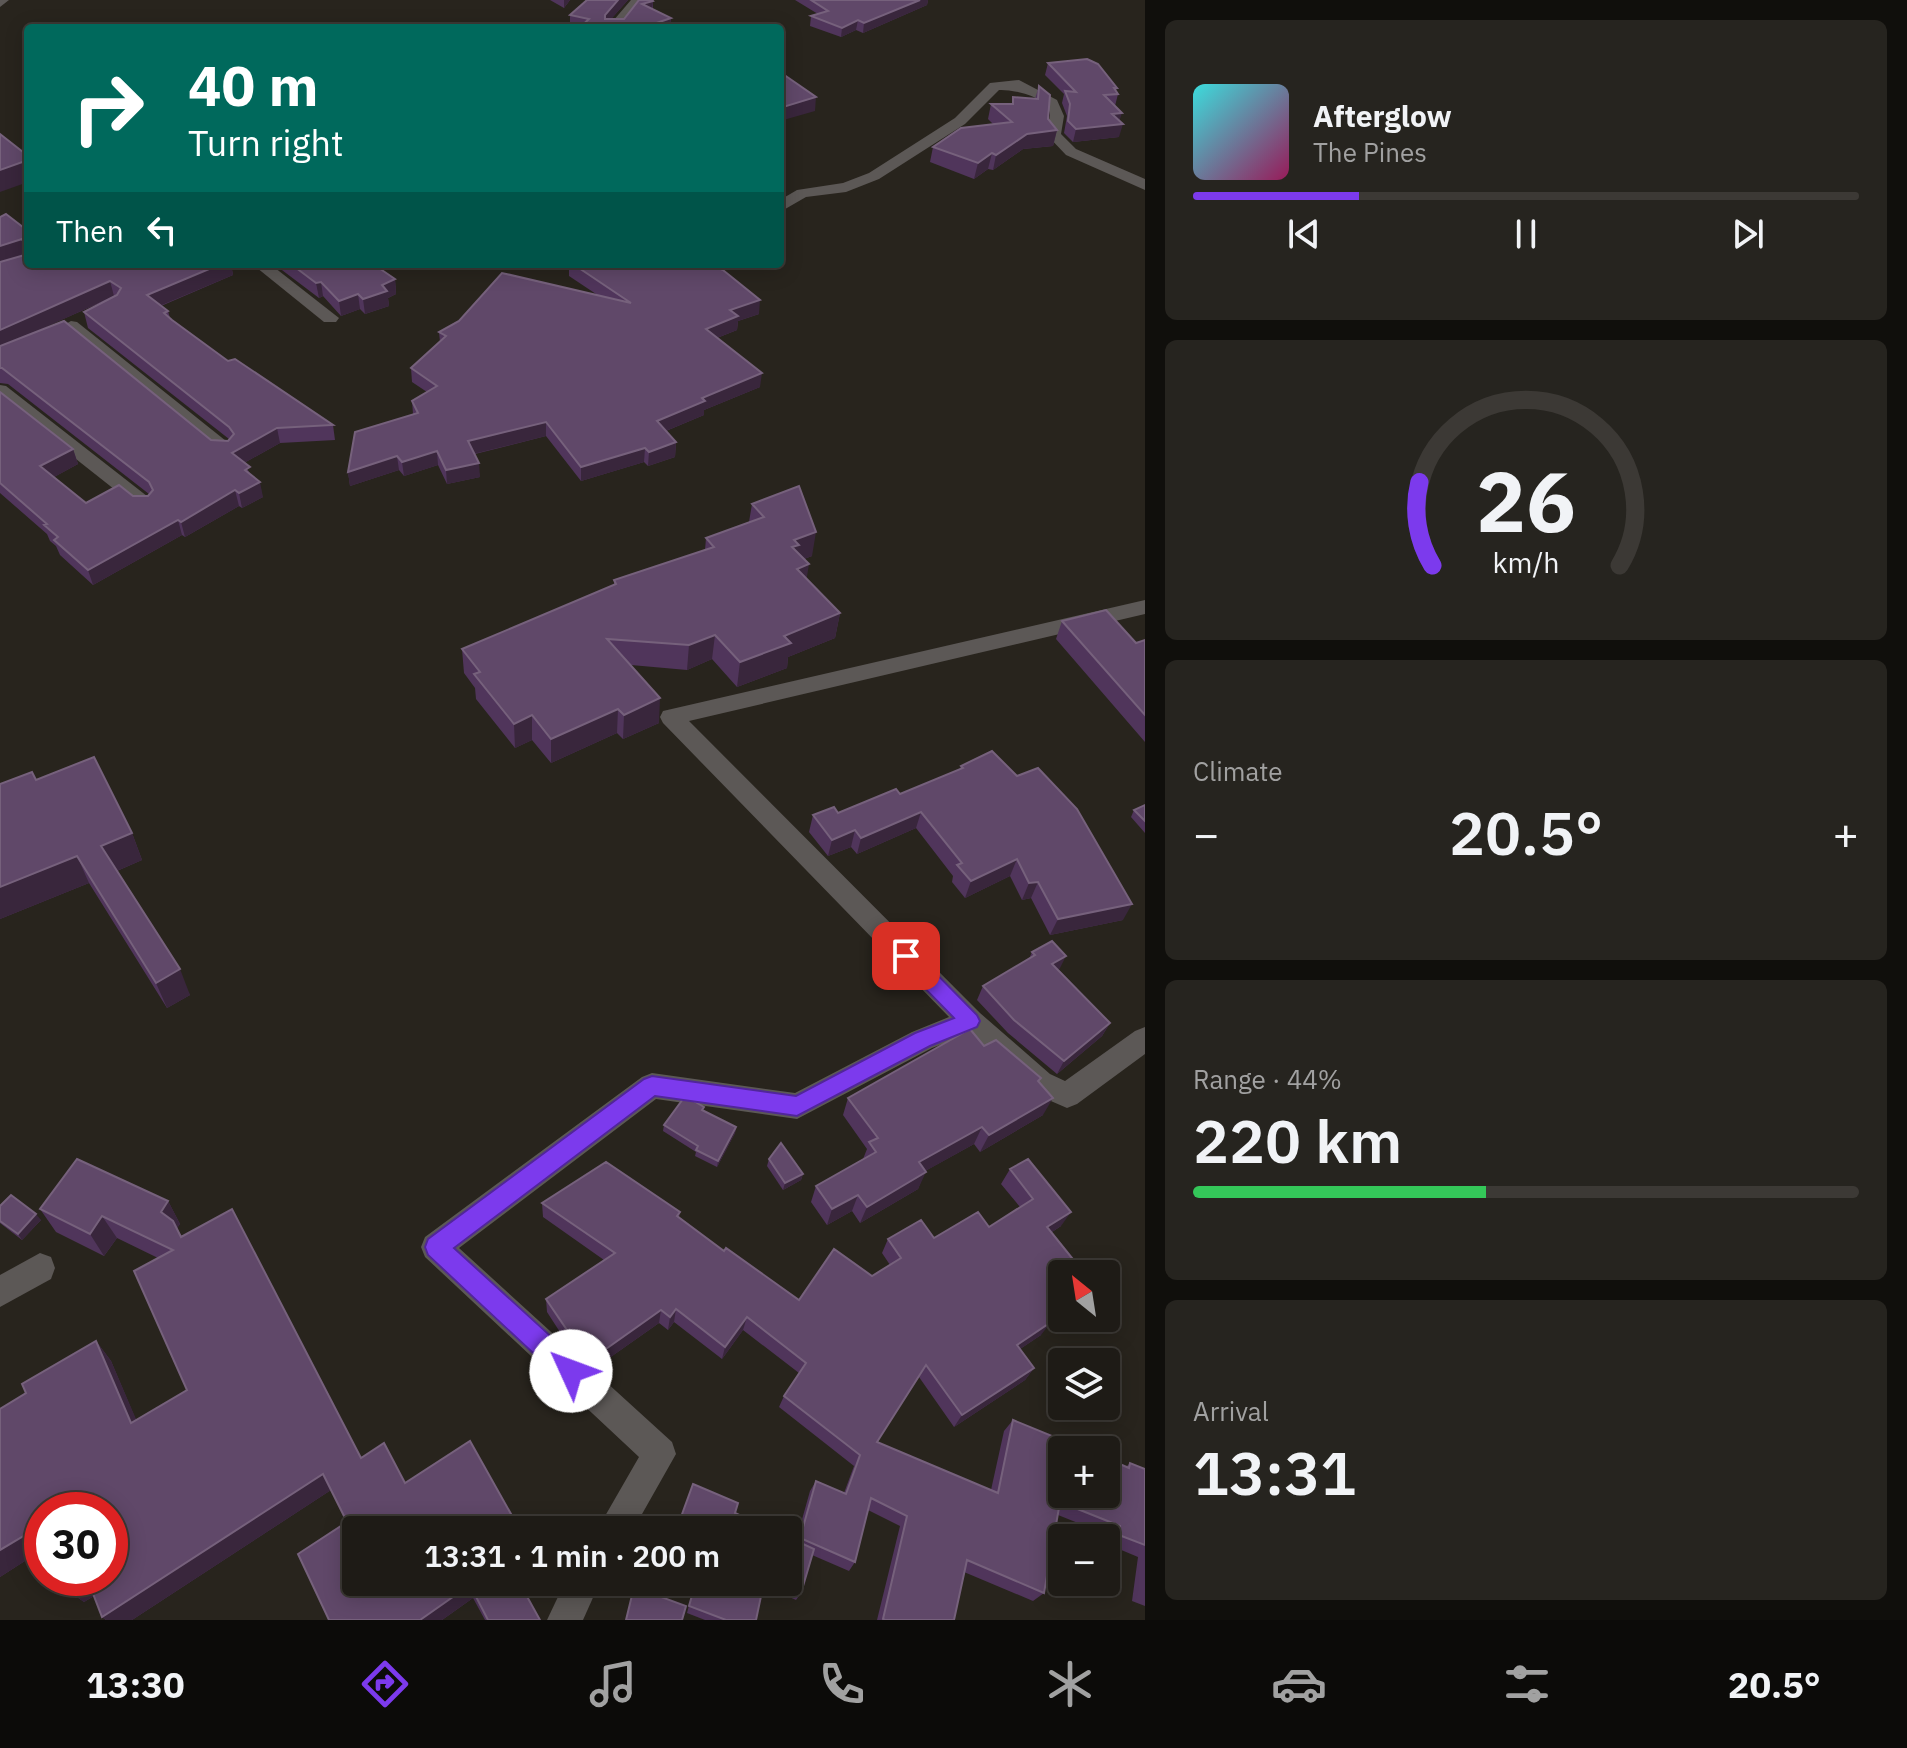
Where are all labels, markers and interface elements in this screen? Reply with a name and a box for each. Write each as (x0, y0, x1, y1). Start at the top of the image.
text: 40 m (188, 49, 318, 121)
icon: right (56, 56, 160, 160)
text: Afterglow (1313, 96, 1452, 135)
text: Turn right (188, 119, 344, 166)
text: The Pines (1313, 135, 1427, 169)
icon: left (140, 208, 184, 252)
text: Then (56, 211, 124, 250)
icon: previous (1282, 212, 1326, 256)
icon: pause (1504, 212, 1548, 256)
icon: next (1726, 212, 1770, 256)
text: 26 (1476, 447, 1576, 555)
text: km/h (1492, 544, 1560, 581)
text: Climate (1193, 754, 1283, 788)
text: 20.5° (1449, 793, 1603, 872)
text: − (1193, 805, 1219, 862)
text: + (1833, 805, 1859, 862)
pin (872, 922, 940, 990)
icon: arrive (884, 934, 928, 978)
text: Range · 44% (1193, 1062, 1342, 1096)
text: 220 km (1193, 1101, 1402, 1180)
north arrow (1048, 1260, 1120, 1332)
map controls (1048, 1260, 1120, 1596)
position arrow (529, 1329, 613, 1413)
button: layers (1048, 1348, 1120, 1420)
text: Arrival (1193, 1394, 1269, 1428)
text: 13:31 (1193, 1433, 1356, 1512)
button: + (1048, 1436, 1120, 1508)
speed limit sign: 30 (24, 1492, 128, 1596)
button: − (1048, 1524, 1120, 1596)
text: 13:31 · 1 min · 200 m (424, 1536, 720, 1575)
icon: directions (357, 1656, 413, 1712)
icon: music (585, 1656, 641, 1712)
icon: phone (814, 1656, 870, 1712)
icon: climate (1042, 1656, 1098, 1712)
icon: car (1271, 1656, 1327, 1712)
icon: filters (1499, 1656, 1555, 1712)
text: 13:30 (86, 1661, 185, 1708)
text: 20.5° (1728, 1661, 1821, 1708)

